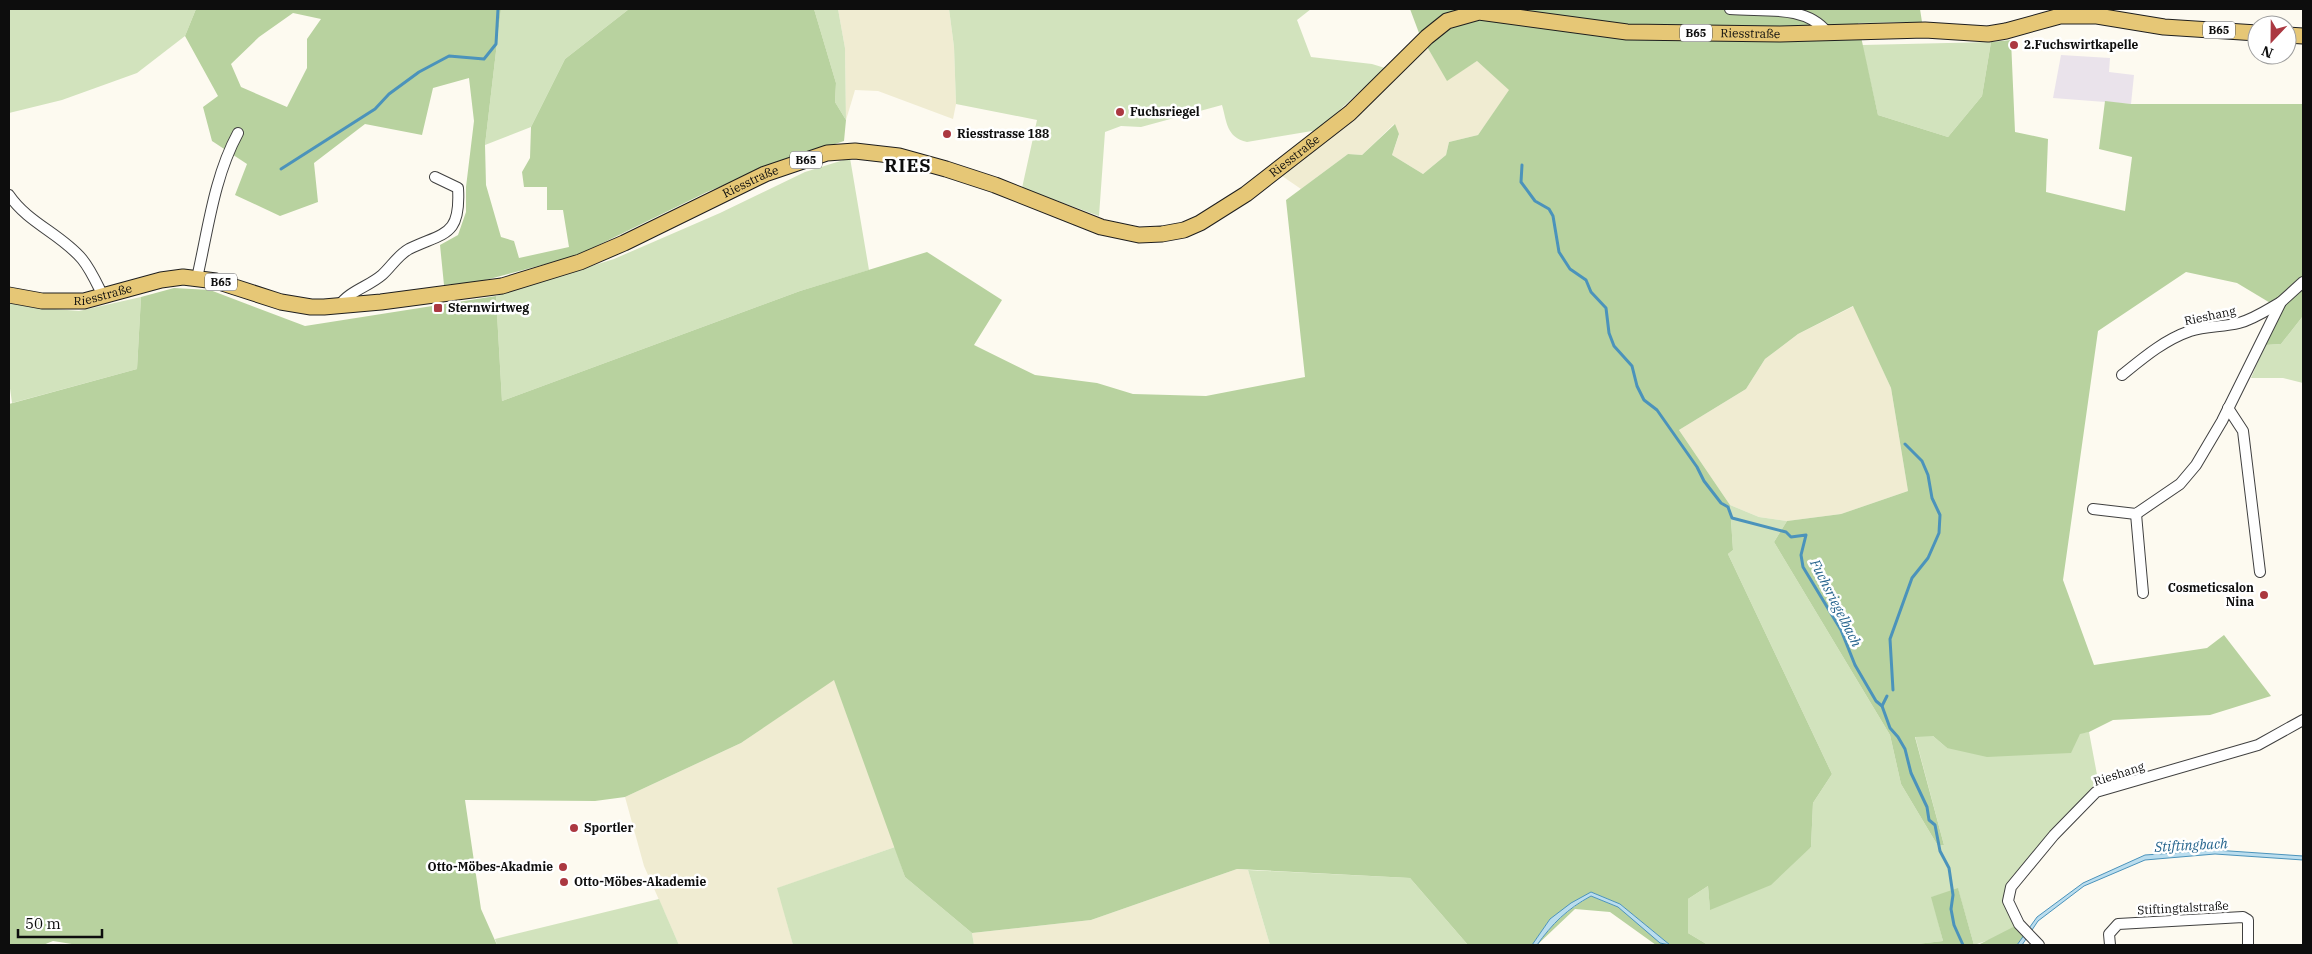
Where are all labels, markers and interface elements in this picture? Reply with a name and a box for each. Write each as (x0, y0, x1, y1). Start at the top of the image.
north arrow (2247, 15, 2297, 65)
road number: B65 (2203, 22, 2235, 38)
road number: B65 (1680, 24, 1712, 42)
street label: Riesstraße (1720, 25, 1780, 41)
place label: 2.Fuchswirtkapelle (2024, 37, 2139, 52)
marker: 2.Fuchswirtkapelle (2008, 39, 2020, 51)
text: N (2259, 42, 2276, 62)
place label: Fuchsriegel (1130, 104, 1200, 119)
marker: Fuchsriegel (1114, 106, 1126, 118)
place label: Riesstrasse 188 (957, 126, 1049, 141)
marker: Riesstrasse 188 (941, 128, 953, 140)
street label: Riesstraße (1266, 131, 1323, 180)
road number: B65 (790, 152, 822, 168)
district label: RIES (884, 154, 932, 177)
street label: Riesstraße (720, 162, 780, 201)
road number: B65 (205, 274, 237, 290)
street label: Riesstraße (73, 280, 134, 308)
place label: Sternwirtweg (448, 300, 529, 315)
marker: Sternwirtweg (432, 302, 444, 314)
street label: Rieshang (2183, 303, 2238, 328)
water label: Fuchsriegelbach (1806, 555, 1866, 650)
place label: Cosmeticsalon Nina (2168, 580, 2254, 609)
marker: Cosmeticsalon Nina (2258, 589, 2270, 601)
street label: Rieshang (2092, 758, 2147, 789)
place label: Sportler (584, 820, 633, 835)
marker: Sportler (568, 822, 580, 834)
water label: Stiftingbach (2153, 834, 2228, 856)
place label: Otto-Möbes-Akadmie (428, 859, 553, 874)
marker: Otto-Möbes-Akadmie (557, 861, 569, 873)
place label: Otto-Möbes-Akademie (574, 874, 706, 889)
marker: Otto-Möbes-Akademie (558, 876, 570, 888)
street label: Stiftingtalstraße (2137, 898, 2229, 917)
scale bar (18, 906, 101, 938)
text: 50 m (25, 914, 61, 933)

